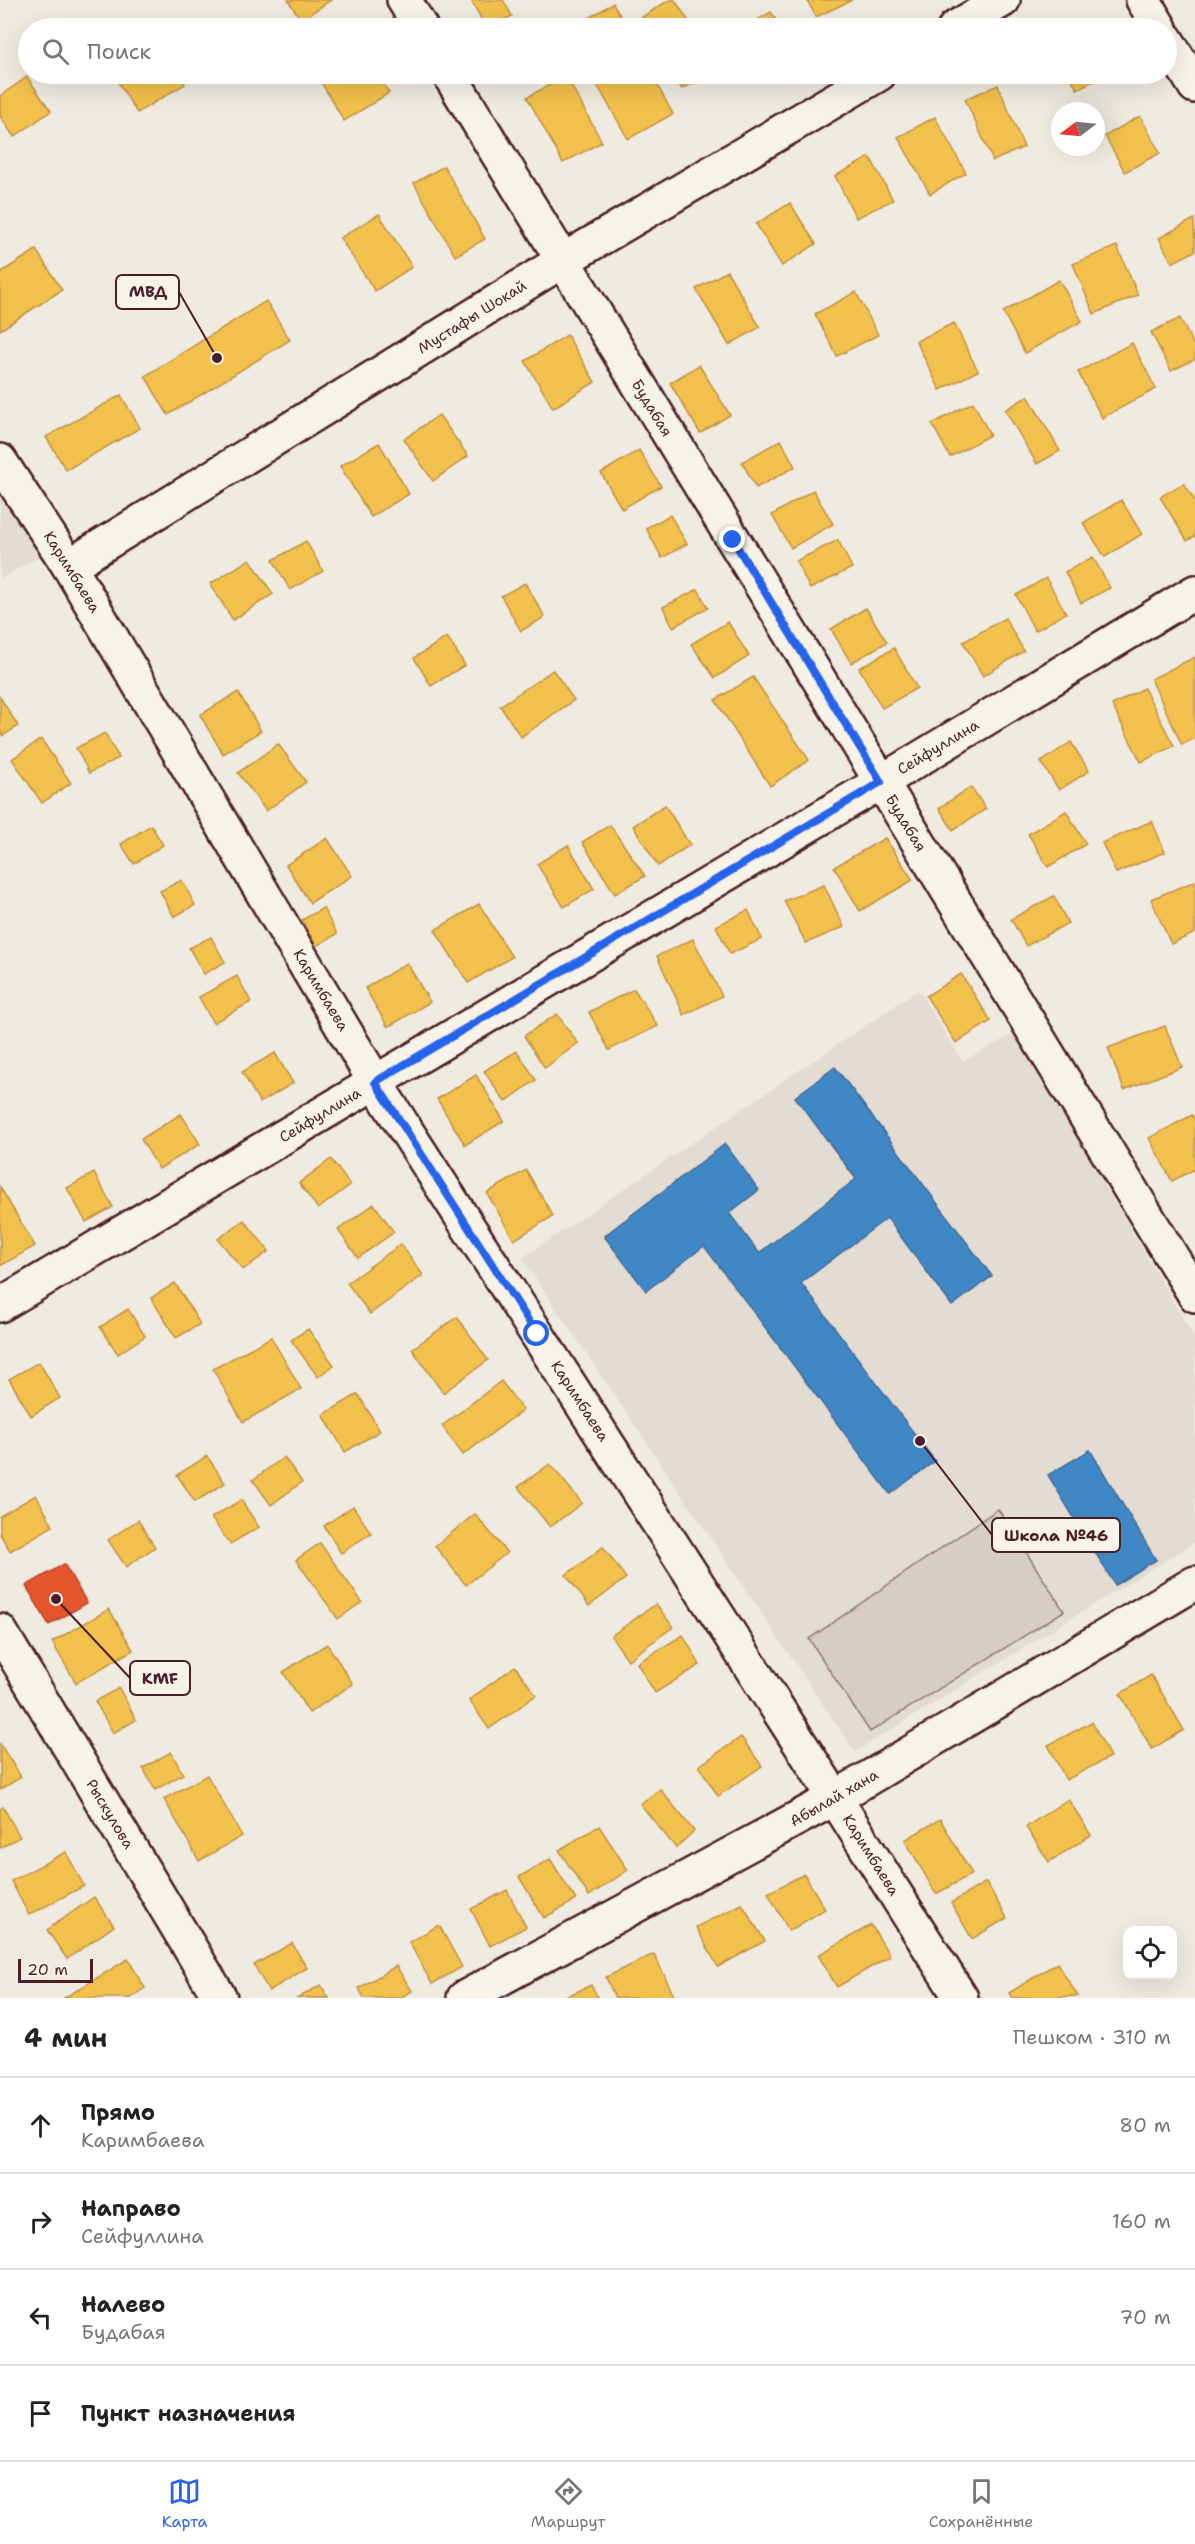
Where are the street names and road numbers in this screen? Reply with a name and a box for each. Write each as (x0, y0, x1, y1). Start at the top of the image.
street label: Мустафы Шокай (414, 275, 530, 358)
street label: Будабая (627, 376, 677, 440)
street label: Каримбаева (39, 527, 105, 617)
street label: Сейфуллина (893, 714, 983, 779)
street label: Будабая (881, 791, 931, 855)
street label: Каримбаева (289, 945, 354, 1035)
street label: Сейфуллина (275, 1082, 365, 1147)
street label: Каримбаева (546, 1357, 614, 1446)
street label: Абылай хана (786, 1764, 882, 1831)
street label: Рыскулова (81, 1776, 139, 1853)
street label: Каримбаева (838, 1810, 904, 1900)

